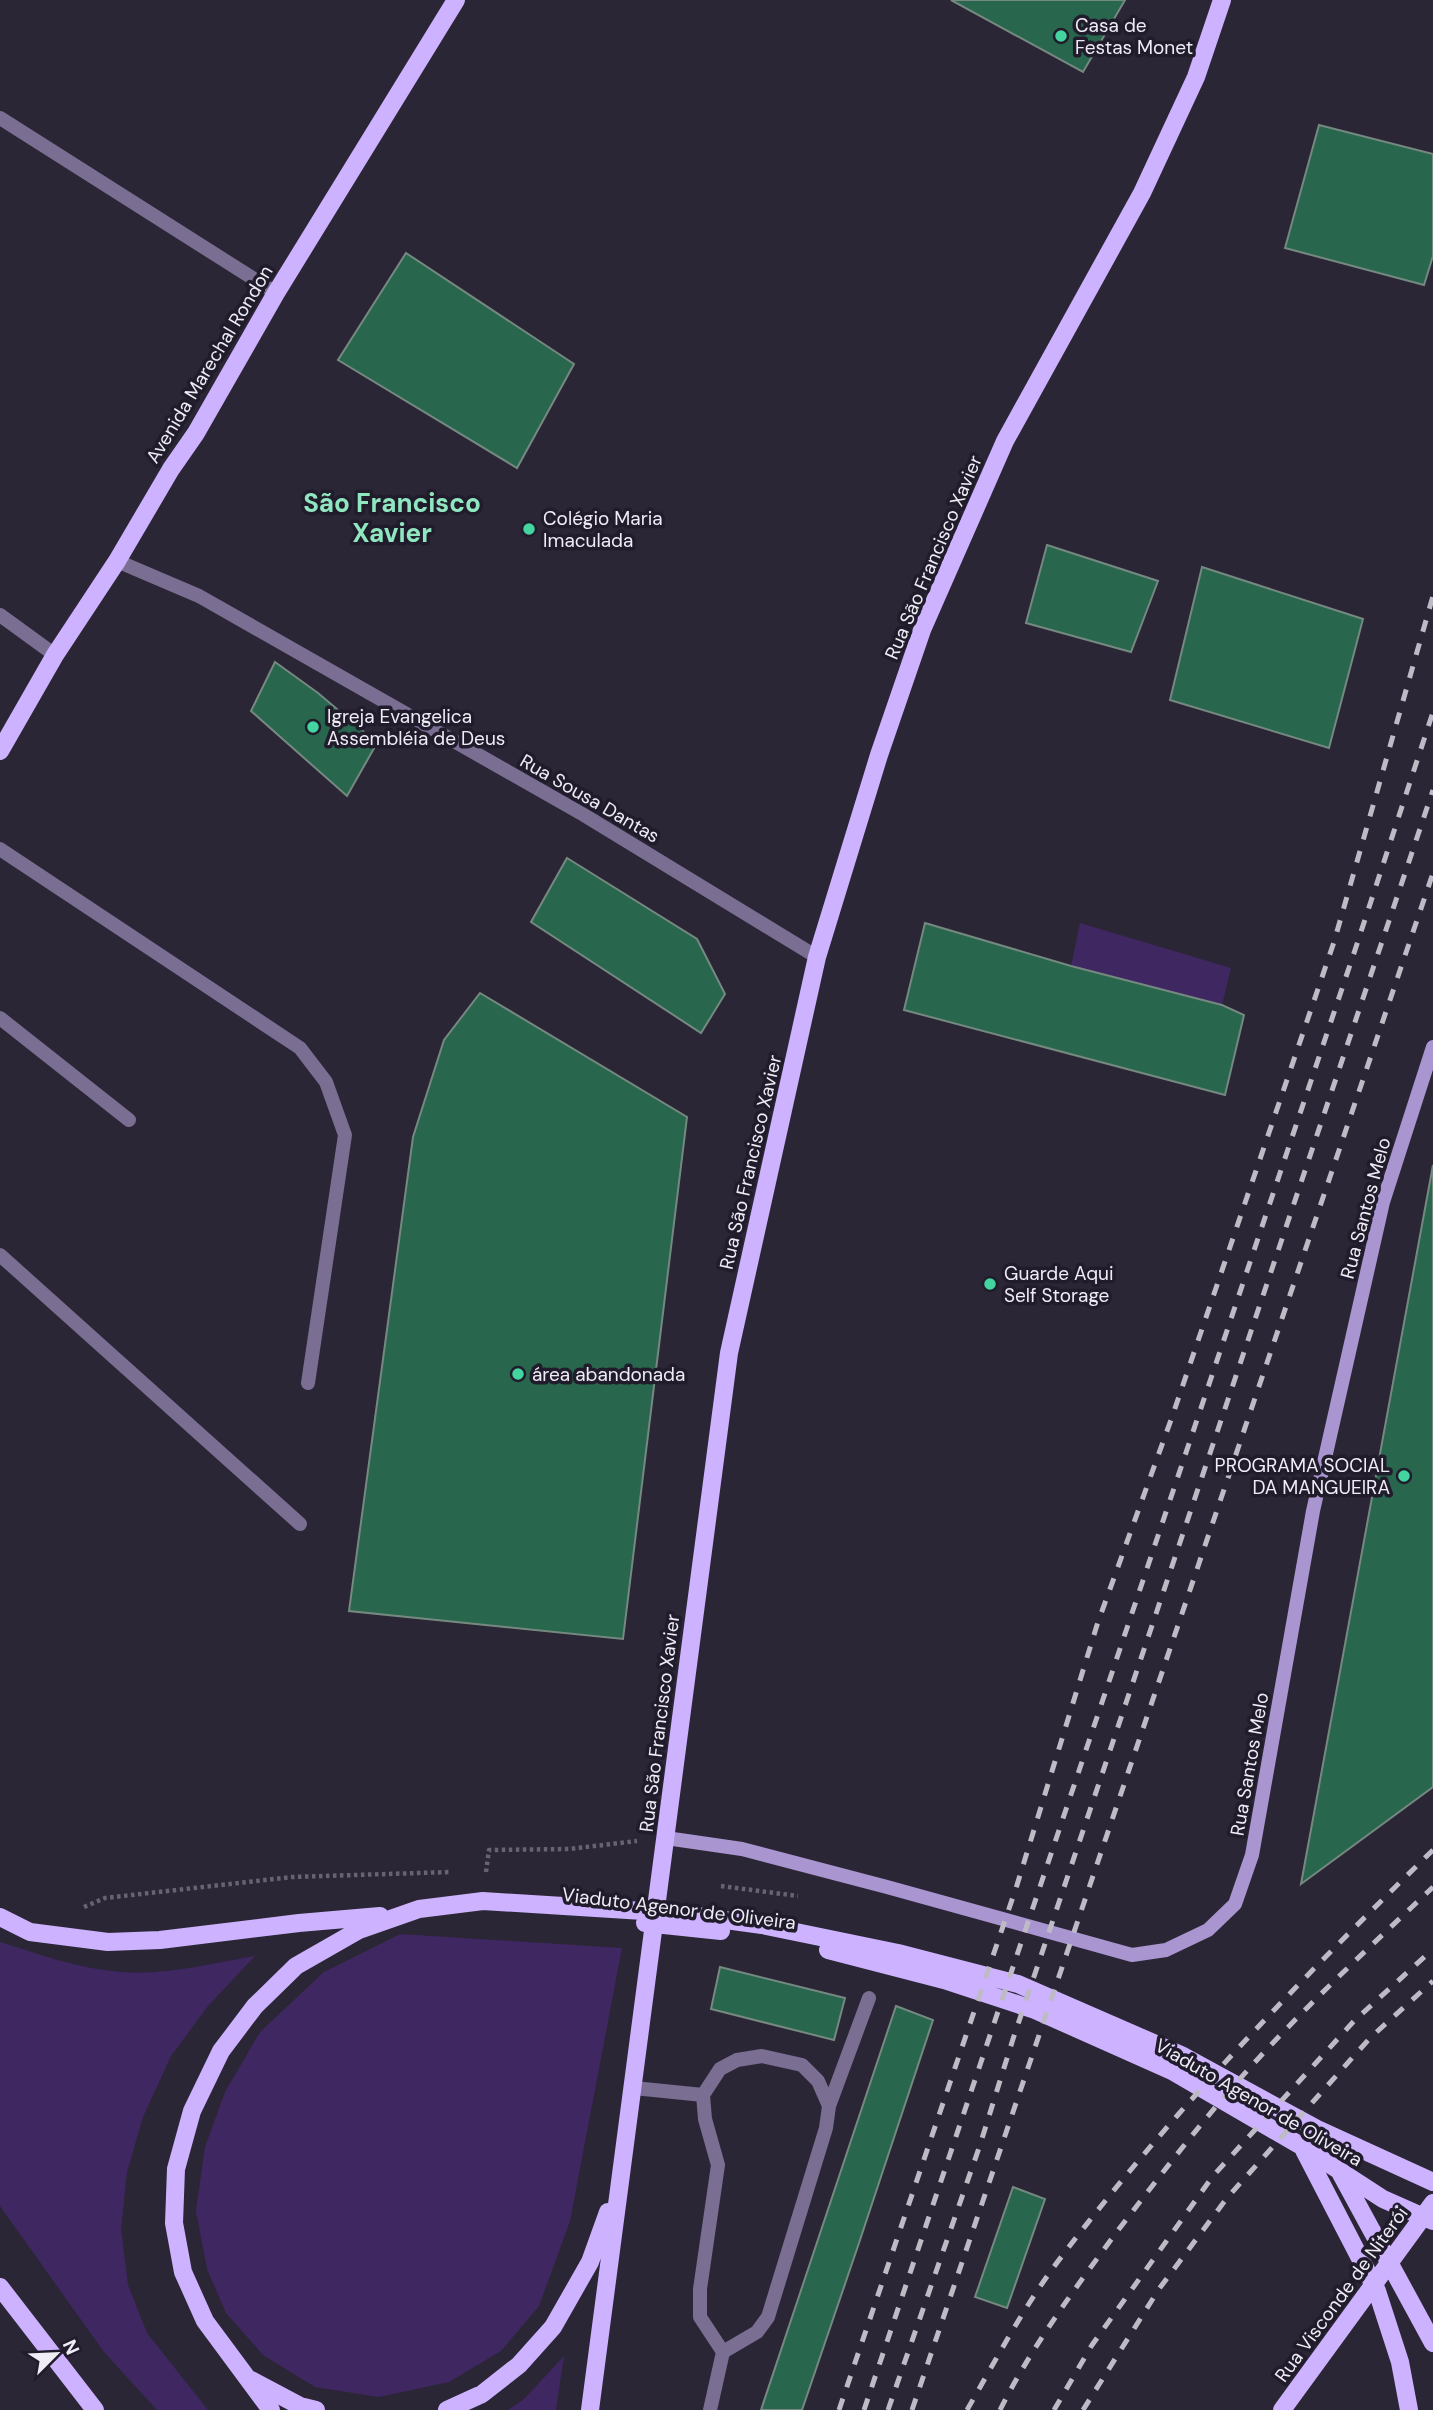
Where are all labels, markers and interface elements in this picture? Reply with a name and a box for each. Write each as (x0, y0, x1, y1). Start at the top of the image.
place label: Casa de Festas Monet (1075, 13, 1193, 60)
marker: Casa de Festas Monet (1053, 28, 1069, 44)
street label: Avenida Marechal Rondon (140, 261, 279, 468)
street label: Rua São Francisco Xavier (879, 451, 988, 663)
district label: São Francisco Xavier (303, 486, 481, 550)
place label: Colégio Maria Imaculada (543, 506, 663, 553)
marker: Colégio Maria Imaculada (521, 521, 537, 537)
place label: Igreja Evangelica Assembléia de Deus (327, 704, 505, 751)
marker: Igreja Evangelica Assembléia de Deus (305, 719, 321, 735)
street label: Rua Sousa Dantas (515, 748, 664, 849)
street label: Rua São Francisco Xavier (714, 1052, 787, 1272)
street label: Rua Santos Melo (1335, 1135, 1396, 1281)
place label: Guarde Aqui Self Storage (1004, 1261, 1114, 1308)
marker: Guarde Aqui Self Storage (982, 1276, 998, 1292)
place label: área abandonada (532, 1362, 685, 1387)
marker: área abandonada (510, 1366, 526, 1382)
place label: PROGRAMA SOCIAL DA MANGUEIRA (1215, 1453, 1390, 1500)
marker: PROGRAMA SOCIAL DA MANGUEIRA (1396, 1468, 1412, 1484)
street label: Rua São Francisco Xavier (634, 1613, 685, 1833)
street label: Rua Santos Melo (1225, 1690, 1274, 1838)
street label: Viaduto Agenor de Oliveira (561, 1882, 797, 1935)
street label: Viaduto Agenor de Oliveira (1151, 2033, 1367, 2172)
street label: Rua Visconde de Niterói (1269, 2202, 1414, 2387)
north arrow (21, 2319, 91, 2389)
text: N (57, 2336, 85, 2359)

